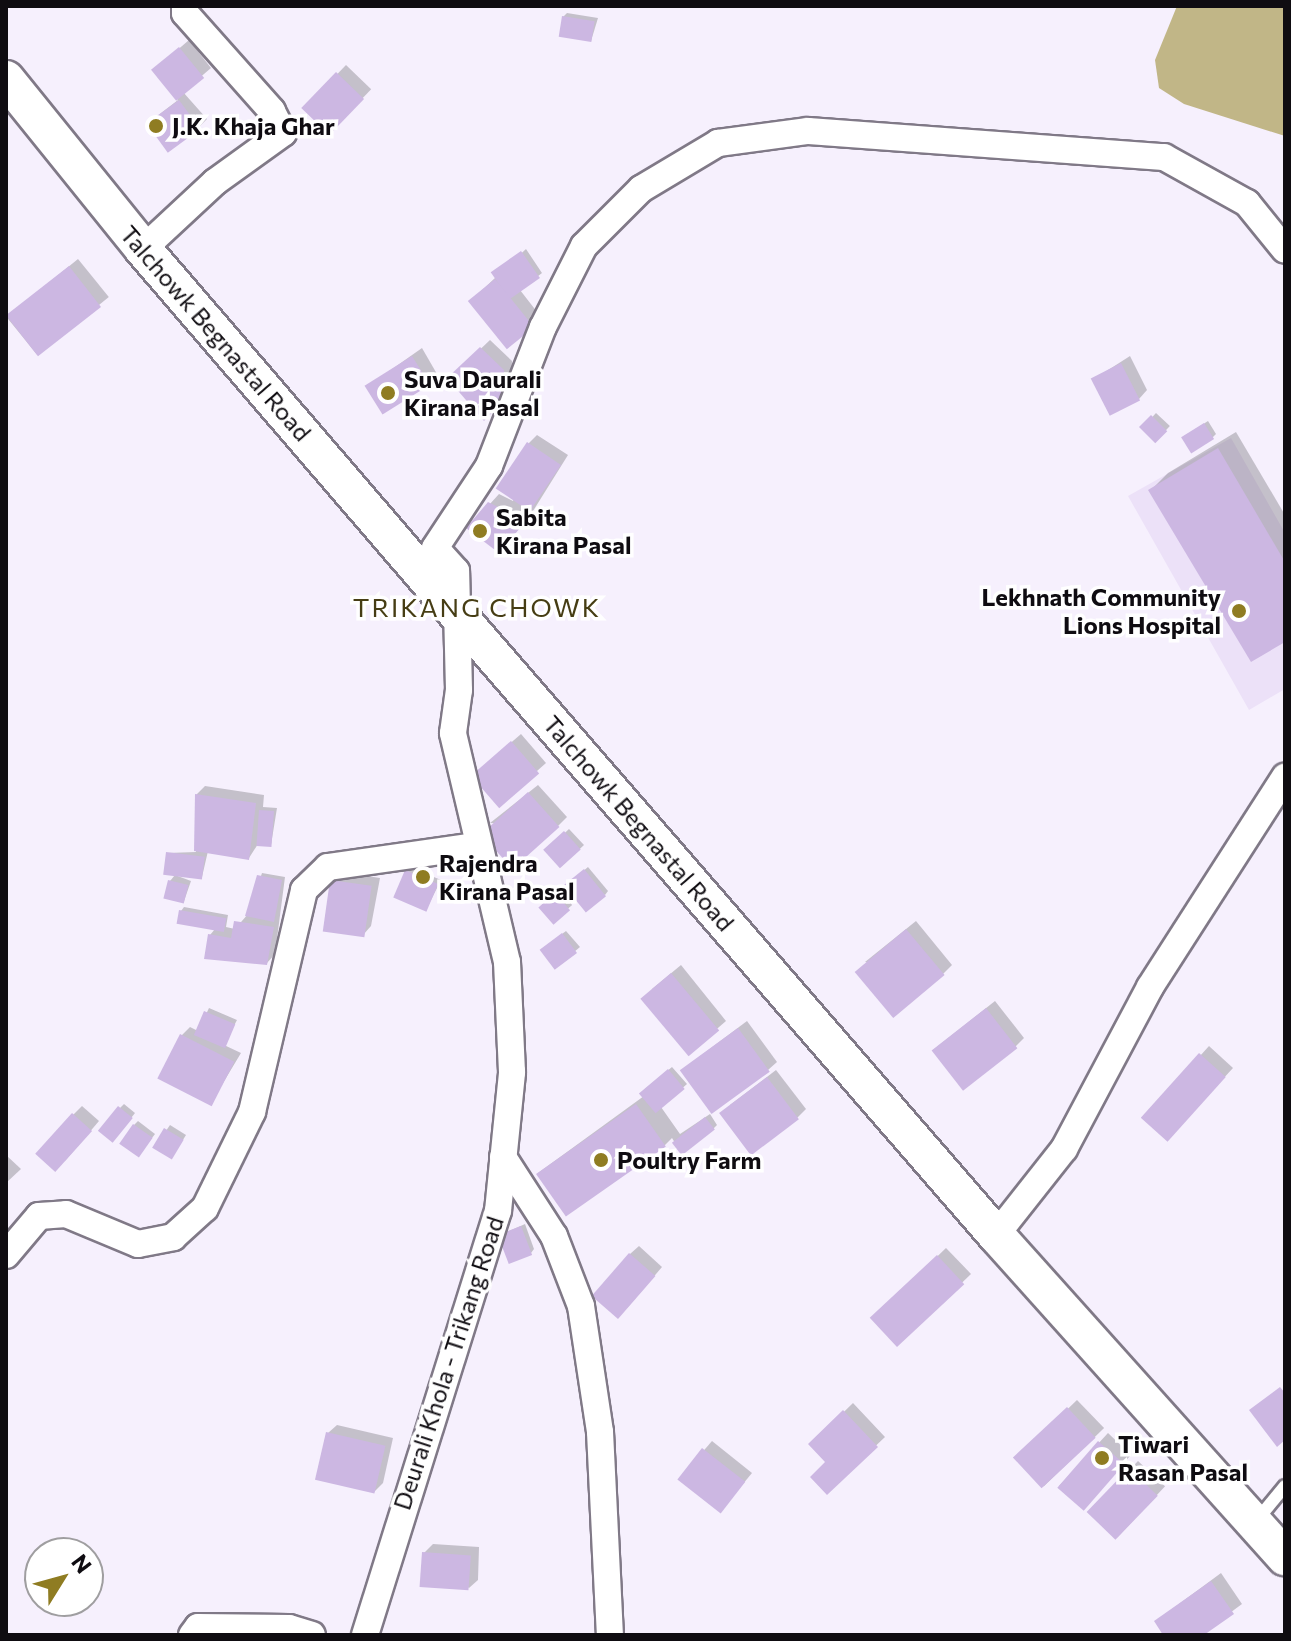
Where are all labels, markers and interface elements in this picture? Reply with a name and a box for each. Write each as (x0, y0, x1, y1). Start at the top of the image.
place label: J.K. Khaja Ghar (172, 112, 335, 140)
marker: J.K. Khaja Ghar (147, 117, 165, 135)
street label: Talchowk Begnastal Road (115, 219, 317, 447)
place label: Suva Daurali Kirana Pasal (404, 365, 542, 421)
marker: Suva Daurali Kirana Pasal (379, 384, 397, 402)
place label: Sabita Kirana Pasal (496, 503, 631, 559)
marker: Sabita Kirana Pasal (471, 522, 489, 540)
place label: Lekhnath Community Lions Hospital (981, 583, 1221, 639)
district label: TRIKANG CHOWK (353, 591, 601, 623)
marker: Lekhnath Community Lions Hospital (1228, 600, 1250, 622)
street label: Talchowk Begnastal Road (538, 709, 740, 937)
place label: Rajendra Kirana Pasal (439, 849, 574, 905)
marker: Rajendra Kirana Pasal (414, 868, 432, 886)
place label: Poultry Farm (617, 1146, 761, 1174)
marker: Poultry Farm (592, 1151, 610, 1169)
street label: Deurali Khola - Trikang Road (387, 1213, 509, 1513)
place label: Tiwari Rasan Pasal (1118, 1430, 1248, 1486)
marker: Tiwari Rasan Pasal (1093, 1449, 1111, 1467)
north arrow (24, 1537, 104, 1617)
text: N (66, 1549, 98, 1578)

